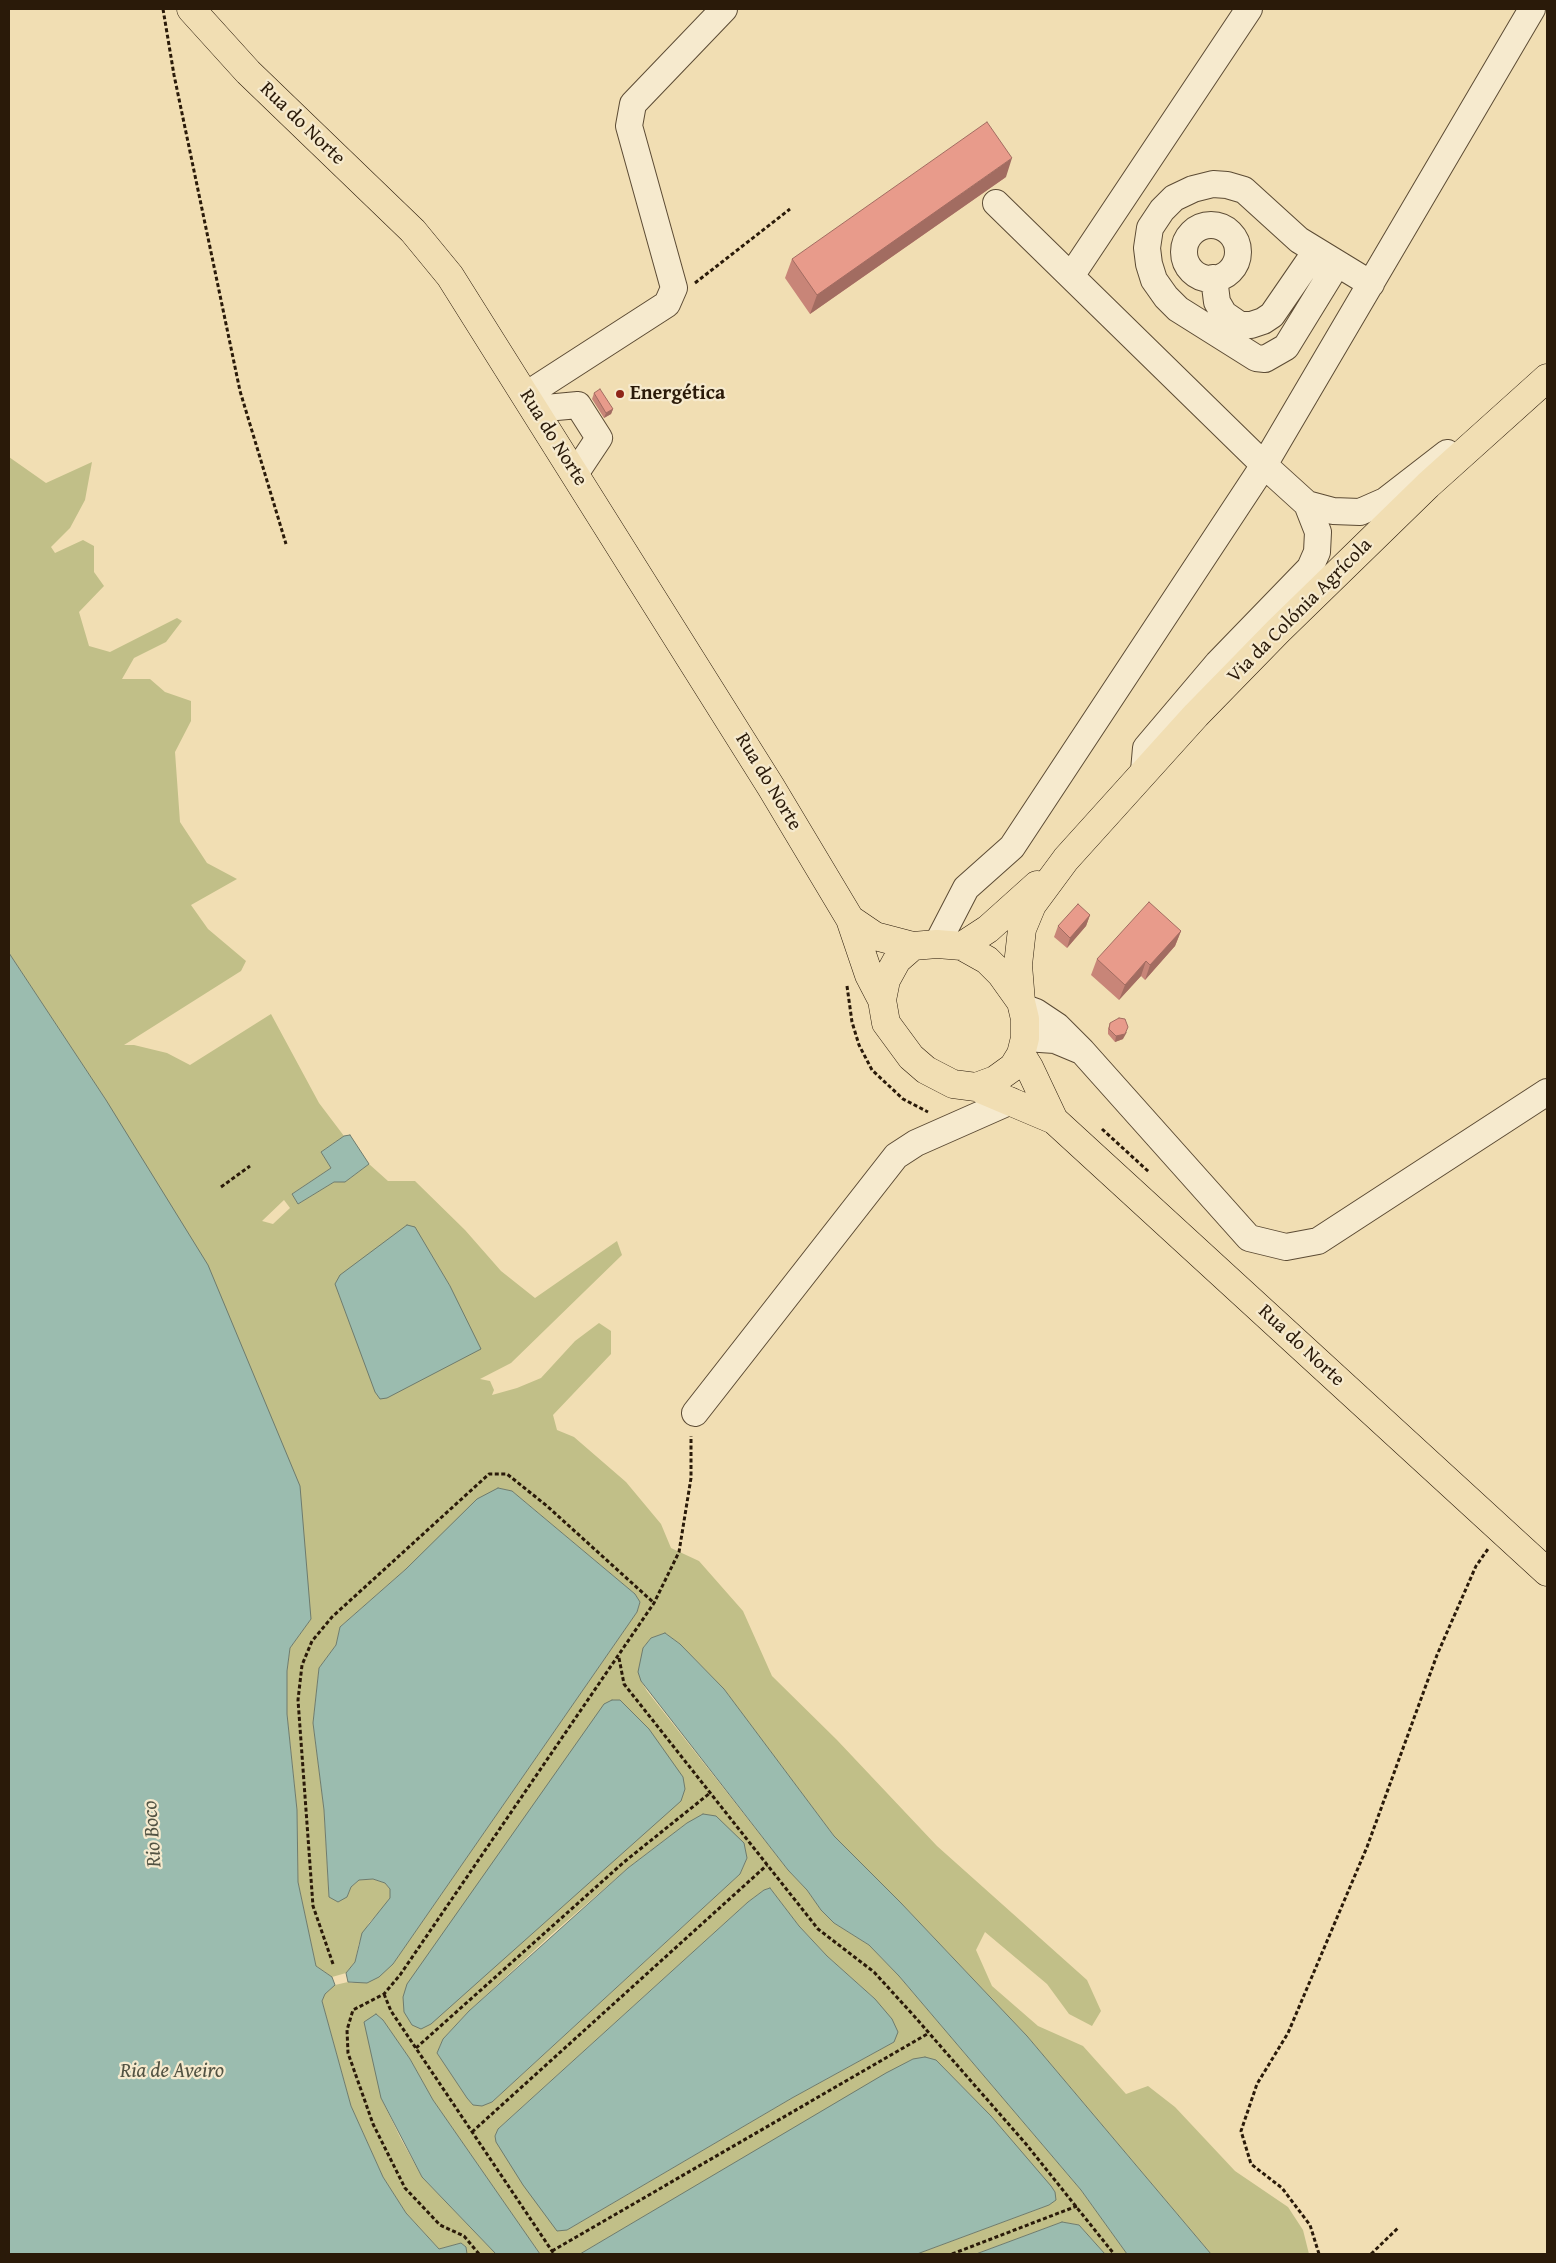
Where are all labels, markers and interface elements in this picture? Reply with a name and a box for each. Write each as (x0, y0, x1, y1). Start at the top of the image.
street label: Rua do Norte (254, 77, 350, 171)
place label: Energética (630, 382, 725, 406)
street label: Rua do Norte (514, 385, 592, 491)
marker: Energética (614, 388, 626, 400)
street label: Via da Colónia Agrícola (1223, 534, 1377, 688)
street label: Rua do Norte (730, 729, 806, 835)
street label: Rua do Norte (1253, 1300, 1349, 1392)
water label: Rio Boco (138, 1800, 168, 1868)
water label: Ria de Aveiro (120, 2059, 224, 2085)

